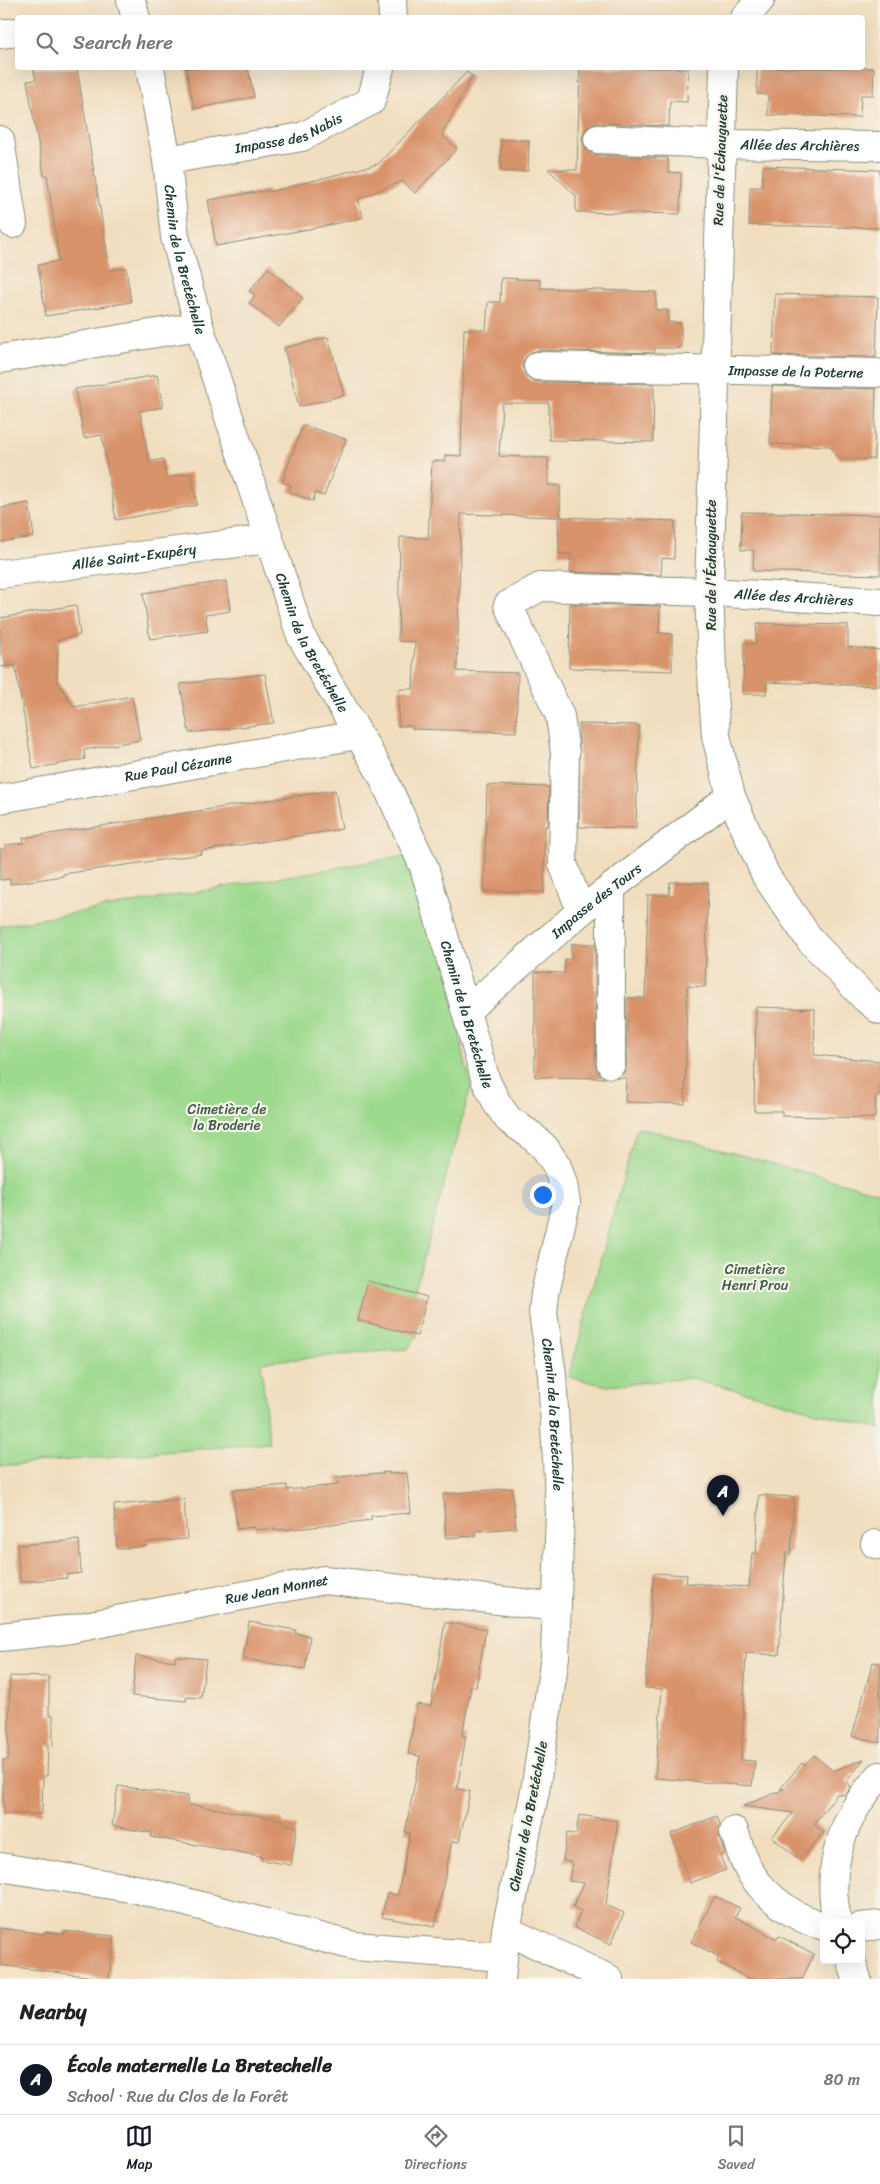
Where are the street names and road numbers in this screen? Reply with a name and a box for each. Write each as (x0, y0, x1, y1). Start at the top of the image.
street label: Rue de l'Échauguette (706, 94, 735, 226)
street label: Impasse des Nabis (232, 106, 348, 161)
street label: Allée des Archières (739, 132, 860, 159)
street label: Chemin de la Bretéchelle (157, 184, 213, 338)
street label: Impasse de la Poterne (727, 358, 864, 386)
street label: Rue de l'Échauguette (699, 500, 724, 631)
street label: Allée Saint-Exupéry (69, 537, 198, 578)
street label: Chemin de la Bretéchelle (268, 570, 355, 718)
street label: Allée des Archières (733, 581, 854, 613)
street label: Rue Paul Cézanne (123, 746, 234, 789)
street label: Impasse des Tours (545, 856, 648, 946)
street label: Chemin de la Bretéchelle (433, 938, 500, 1093)
street label: Chemin de la Bretéchelle (534, 1337, 571, 1492)
street label: Rue Jean Monnet (223, 1568, 330, 1612)
street label: Chemin de la Bretéchelle (502, 1739, 555, 1894)

